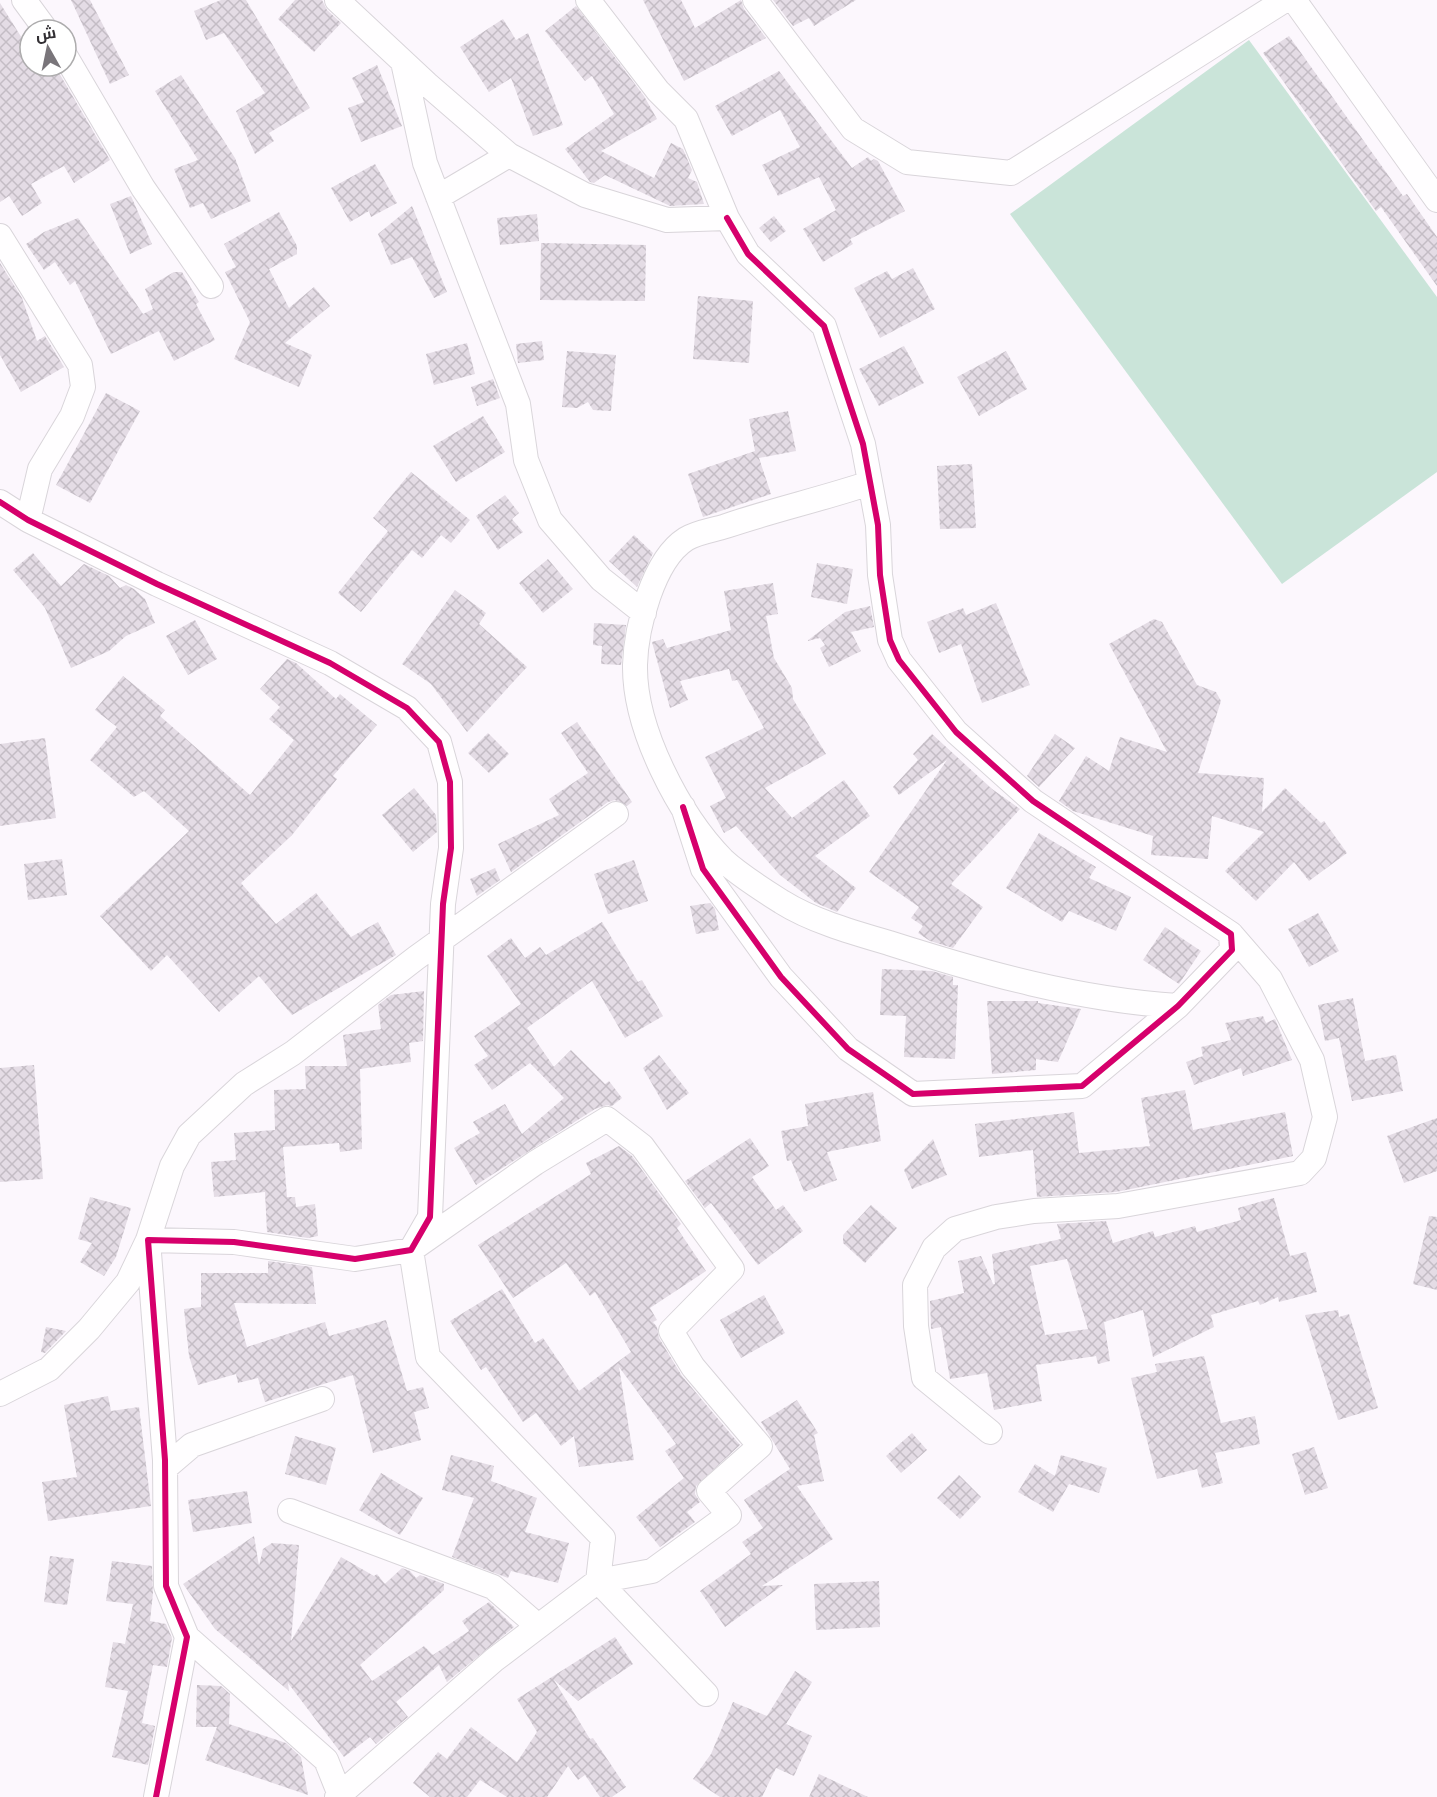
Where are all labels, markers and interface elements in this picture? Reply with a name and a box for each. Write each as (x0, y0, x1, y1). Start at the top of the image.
north arrow (18, 18, 78, 78)
text: ش (34, 21, 58, 46)

